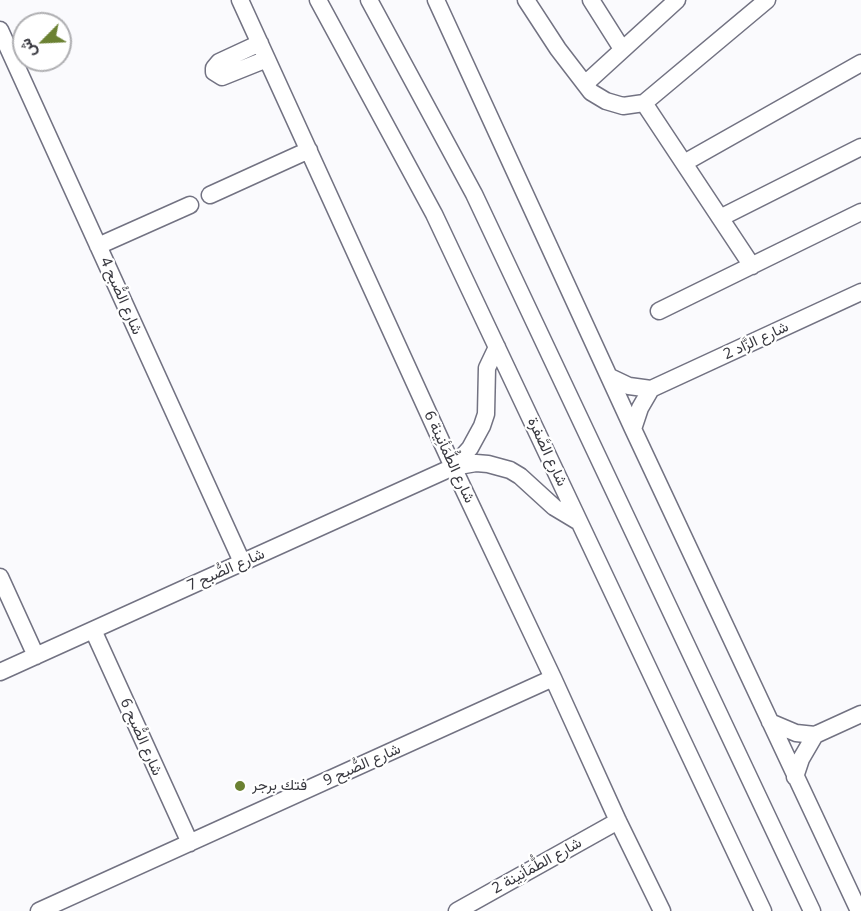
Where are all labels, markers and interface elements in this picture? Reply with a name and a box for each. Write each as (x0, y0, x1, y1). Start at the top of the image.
north arrow (12, 12, 72, 72)
text: ش (13, 35, 41, 62)
street label: شارع الصُّبح 4 (96, 255, 146, 337)
street label: شارع الزَّاد 2 (721, 318, 791, 364)
street label: شارع الطُّمَأنِينة 6 (420, 408, 478, 506)
street label: شارع الصَّفرة (523, 415, 571, 489)
street label: شارع الصُّبح 7 (185, 545, 267, 595)
street label: شارع الصُّبح 6 (116, 696, 166, 778)
street label: شارع الصُّبح 9 (321, 740, 403, 790)
place label: فتك برجر (252, 777, 307, 795)
marker: فتك برجر (233, 779, 247, 793)
street label: شارع الطُّمَأنِينة 2 (489, 834, 585, 898)

